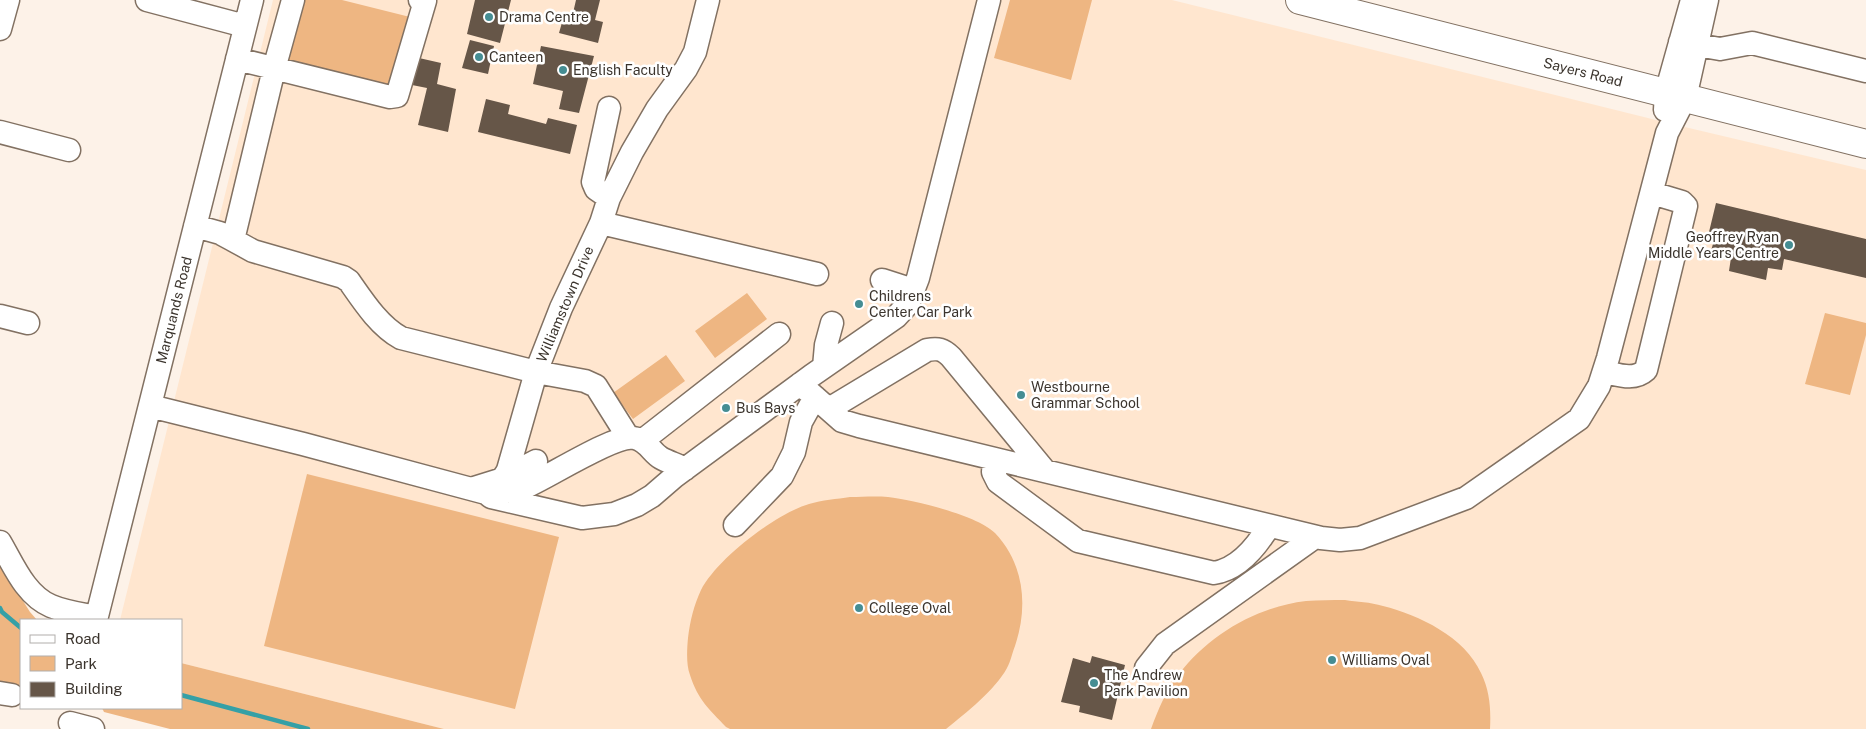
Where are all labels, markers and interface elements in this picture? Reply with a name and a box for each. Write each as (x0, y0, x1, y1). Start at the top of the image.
place label: Drama Centre (499, 9, 589, 25)
marker: Drama Centre (483, 11, 495, 23)
place label: Canteen (489, 49, 543, 65)
marker: Canteen (473, 51, 485, 63)
street label: Sayers Road (1542, 54, 1624, 90)
place label: English Faculty (573, 62, 673, 78)
marker: English Faculty (557, 64, 569, 76)
place label: Geoffrey Ryan Middle Years Centre (1648, 229, 1779, 261)
marker: Geoffrey Ryan Middle Years Centre (1783, 239, 1795, 251)
street label: Williamstown Drive (533, 244, 597, 364)
street label: Marquands Road (153, 255, 195, 365)
place label: Childrens Center Car Park (869, 288, 973, 320)
marker: Childrens Center Car Park (853, 298, 865, 310)
place label: Westbourne Grammar School (1031, 379, 1140, 411)
marker: Westbourne Grammar School (1015, 389, 1027, 401)
place label: Bus Bays (736, 400, 795, 416)
marker: Bus Bays (720, 402, 732, 414)
place label: College Oval (869, 600, 951, 616)
marker: College Oval (853, 602, 865, 614)
legend (20, 619, 182, 709)
text: Road (65, 630, 101, 647)
place label: Williams Oval (1342, 652, 1430, 668)
marker: Williams Oval (1326, 654, 1338, 666)
text: Park (65, 655, 97, 672)
place label: The Andrew Park Pavilion (1104, 667, 1188, 699)
marker: The Andrew Park Pavilion (1088, 677, 1100, 689)
text: Building (65, 680, 123, 697)

